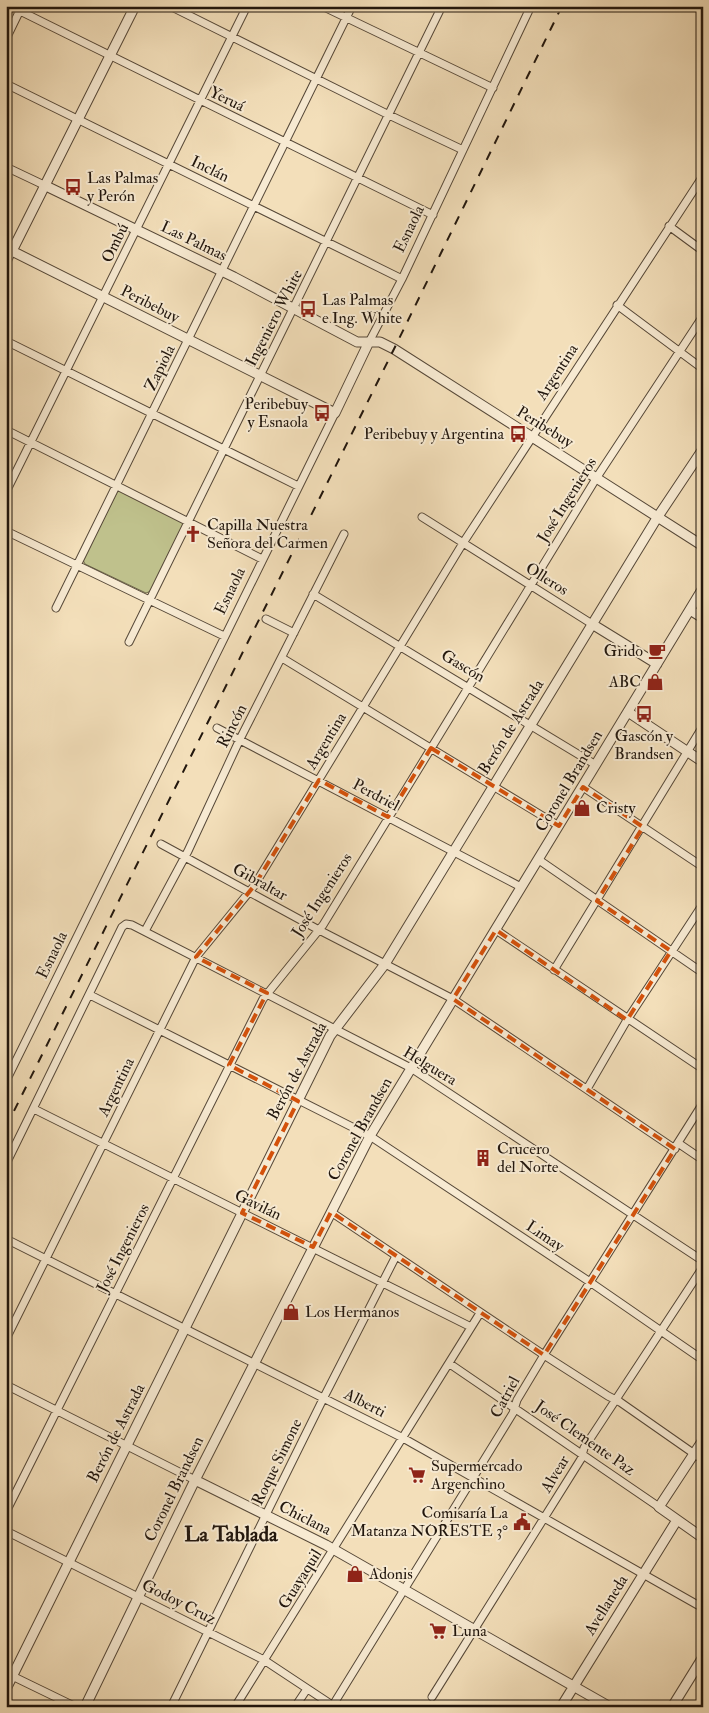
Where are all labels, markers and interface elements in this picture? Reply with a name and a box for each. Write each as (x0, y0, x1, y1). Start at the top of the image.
street label: Yeruá (206, 82, 248, 116)
street label: Inclán (188, 151, 232, 187)
place label: Las Palmas y Perón (87, 168, 158, 206)
bus stop icon: Las Palmas y Perón (63, 177, 83, 197)
street label: Esnaola (389, 202, 429, 256)
street label: Las Palmas (158, 216, 230, 266)
street label: Ombú (97, 220, 133, 266)
street label: Ingeniero White (241, 266, 307, 370)
street label: Peribebuy (117, 281, 184, 328)
place label: Las Palmas e Ing. White (322, 290, 402, 328)
bus stop icon: Las Palmas e Ing. White (298, 299, 318, 319)
street label: Argentina (531, 340, 583, 405)
street label: Zapiola (140, 341, 181, 395)
place label: Peribebuy y Esnaola (245, 394, 309, 432)
street label: Peribebuy (513, 402, 578, 453)
bus stop icon: Peribebuy y Esnaola (312, 403, 332, 423)
place label: Peribebuy y Argentina (364, 424, 504, 444)
bus stop icon: Peribebuy y Argentina (508, 424, 528, 444)
street label: José Ingenieros (532, 454, 602, 548)
place label: Capilla Nuestra Señora del Carmen (207, 515, 328, 553)
church icon: Capilla Nuestra Señora del Carmen (183, 524, 203, 544)
street label: Olleros (522, 558, 572, 600)
street label: Esnaola (210, 564, 250, 618)
place label: Grido (604, 641, 643, 661)
cafe icon: Grido (647, 641, 667, 661)
street label: Gascón (437, 645, 489, 687)
place label: ABC (608, 672, 641, 692)
shop icon: ABC (645, 672, 665, 692)
street label: Berón de Astrada (474, 675, 548, 778)
street label: Rincón (213, 701, 251, 751)
bus stop icon: Gascón y Brandsen (634, 704, 654, 724)
street label: Argentina (301, 708, 351, 774)
place label: Gascón y Brandsen (614, 726, 674, 764)
street label: Coronel Brandsen (531, 727, 607, 835)
street label: Perdriel (349, 774, 403, 816)
shop icon: Cristy (572, 798, 592, 818)
place label: Cristy (596, 798, 636, 818)
street label: José Ingenieros (287, 849, 358, 942)
street label: Gibraltar (229, 859, 291, 905)
street label: Esnaola (32, 928, 72, 982)
street label: Berón de Astrada (263, 1018, 331, 1123)
street label: Helguera (399, 1042, 461, 1090)
street label: Argentina (93, 1054, 139, 1121)
street label: Coronel Brandsen (323, 1074, 397, 1184)
place label: Crucero del Norte (497, 1139, 559, 1177)
building icon: Crucero del Norte (473, 1148, 493, 1168)
street label: Gavilán (231, 1185, 285, 1225)
street label: José Ingenieros (92, 1200, 155, 1297)
street label: Limay (522, 1216, 569, 1256)
shop icon: Los Hermanos (281, 1302, 301, 1322)
place label: Los Hermanos (305, 1302, 399, 1322)
street label: Catriel (486, 1373, 524, 1421)
street label: Berón de Astrada (83, 1380, 150, 1486)
street label: Alberti (340, 1384, 389, 1422)
street label: José Clemente Paz (530, 1396, 639, 1481)
street label: Roque Simone (247, 1415, 307, 1509)
street label: Coronel Brandsen (140, 1433, 208, 1545)
street label: Alvear (536, 1452, 574, 1497)
place label: Supermercado Argenchino (430, 1456, 523, 1494)
supermarket icon: Supermercado Argenchino (407, 1465, 427, 1485)
street label: Chiclana (275, 1496, 335, 1540)
place label: Comisaría La Matanza NORESTE 3° (351, 1503, 508, 1541)
public building icon: Comisaría La Matanza NORESTE 3° (512, 1512, 532, 1532)
district label: La Tablada (184, 1521, 279, 1548)
street label: Guayaquil (274, 1545, 326, 1613)
shop icon: Adonis (345, 1564, 365, 1584)
place label: Adonis (368, 1564, 413, 1584)
street label: Avellaneda (579, 1571, 633, 1640)
street label: Godoy Cruz (139, 1575, 220, 1629)
supermarket icon: Luna (428, 1621, 448, 1641)
place label: Luna (452, 1621, 487, 1641)

